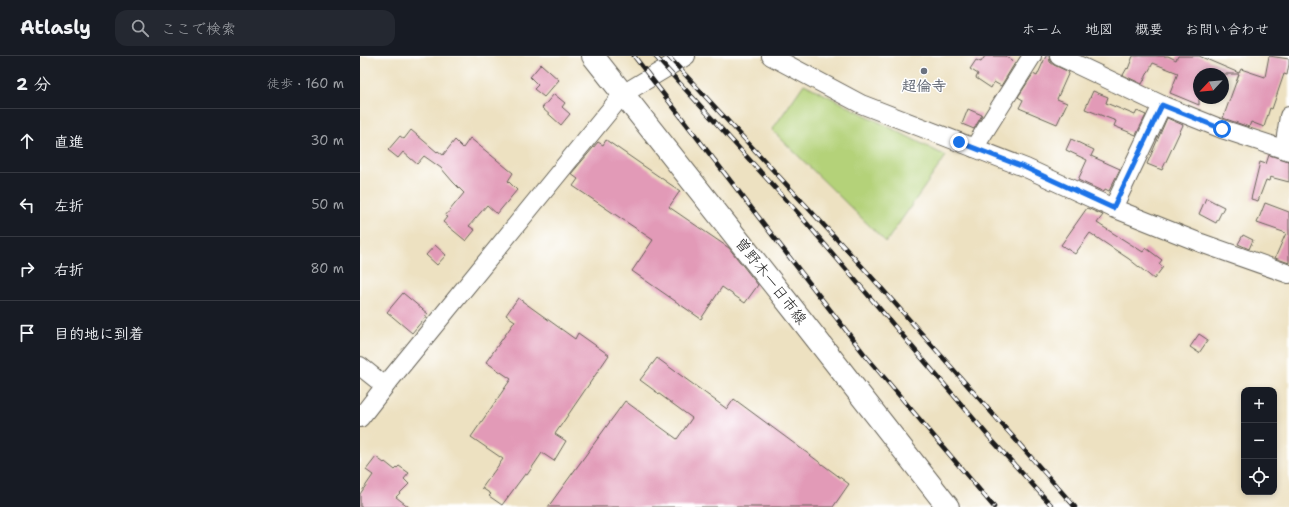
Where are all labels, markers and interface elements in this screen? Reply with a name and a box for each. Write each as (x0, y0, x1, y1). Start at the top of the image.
search box (115, 10, 395, 46)
text: Atlasly (20, 15, 91, 40)
icon: search (129, 17, 151, 39)
text: ここで検索 (161, 19, 236, 39)
text: ホーム (1022, 20, 1063, 38)
text: 地図 (1085, 20, 1113, 38)
text: 概要 (1135, 20, 1163, 38)
text: お問い合わせ (1185, 20, 1269, 38)
marker: 超倫寺 (919, 66, 929, 76)
north arrow (1193, 68, 1229, 104)
text: 2 分 (16, 73, 51, 95)
text: 徒歩 · 160 m (267, 75, 344, 92)
place label: 超倫寺 (901, 76, 947, 96)
route start (1213, 120, 1231, 138)
icon: ahead (16, 130, 38, 152)
text: 直進 (54, 132, 84, 152)
text: 30 m (310, 132, 344, 149)
route end (950, 133, 968, 151)
icon: left (16, 194, 38, 216)
text: 左折 (54, 196, 84, 216)
text: 50 m (311, 196, 344, 213)
street label: 曽野木一日市線 (731, 233, 811, 329)
icon: right (16, 258, 38, 280)
text: 右折 (54, 260, 84, 280)
text: 80 m (310, 260, 344, 277)
icon: arrive (16, 322, 38, 344)
text: 目的地に到着 (54, 324, 144, 344)
map controls (1241, 387, 1277, 495)
button: + (1241, 387, 1277, 423)
button: − (1241, 423, 1277, 459)
button: locate (1241, 459, 1277, 495)

